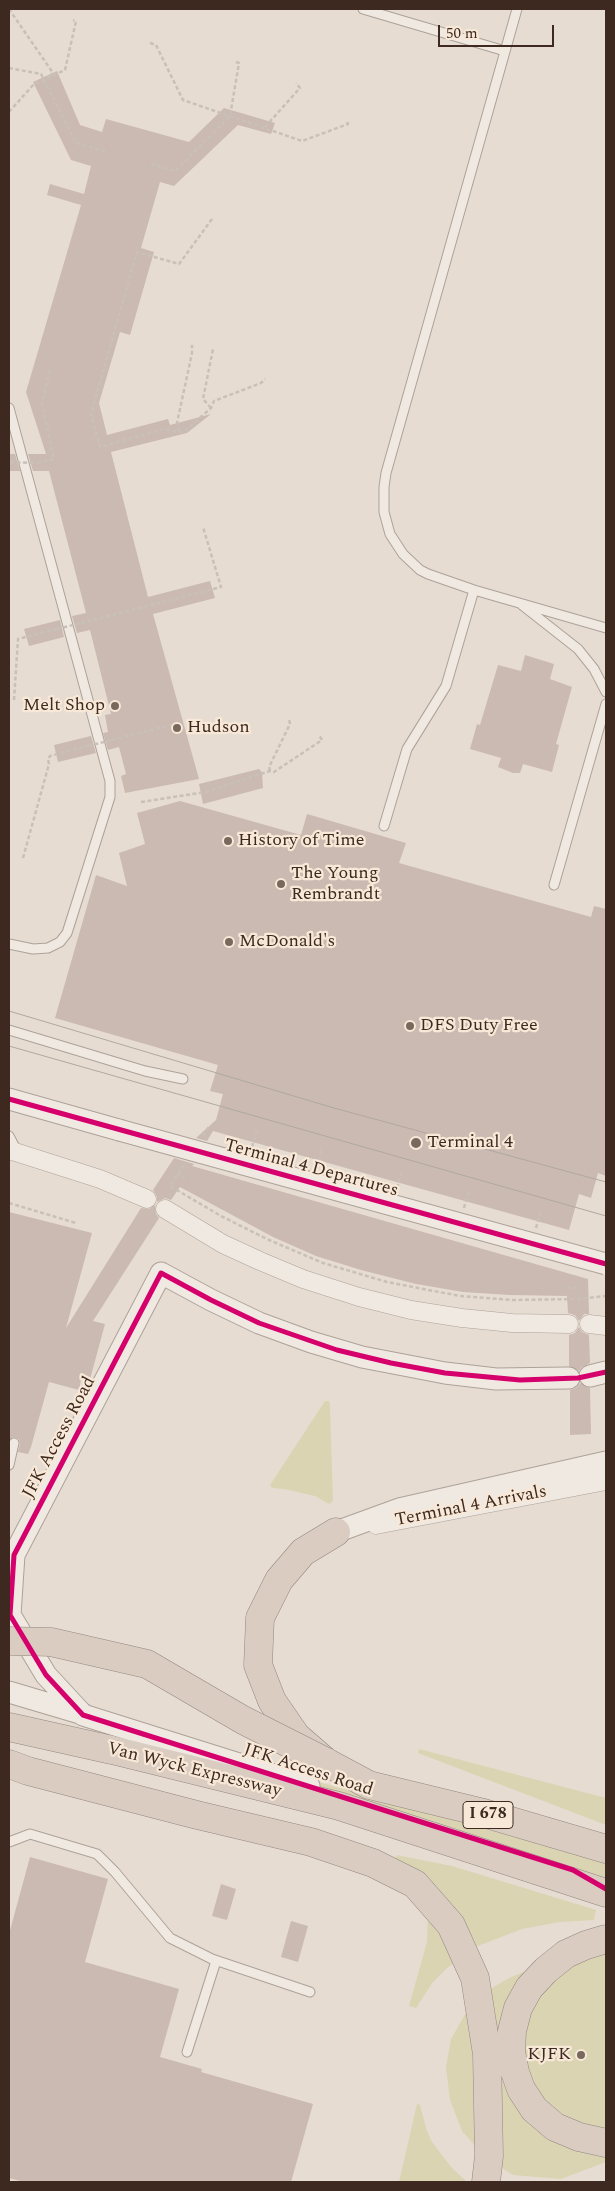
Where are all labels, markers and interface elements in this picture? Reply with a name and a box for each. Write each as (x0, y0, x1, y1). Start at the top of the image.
scale bar (440, 15, 556, 47)
text: 50 m (446, 22, 478, 45)
place label: Melt Shop (23, 695, 105, 717)
marker: Melt Shop (109, 700, 121, 712)
place label: Hudson (187, 717, 250, 739)
marker: Hudson (171, 722, 183, 734)
place label: History of Time (238, 830, 365, 852)
marker: History of Time (222, 835, 234, 847)
place label: The Young Rembrandt (291, 863, 380, 906)
marker: The Young Rembrandt (275, 878, 287, 890)
place label: McDonald's (239, 931, 335, 953)
marker: McDonald's (223, 936, 235, 948)
place label: DFS Duty Free (420, 1015, 538, 1037)
marker: DFS Duty Free (404, 1020, 416, 1032)
place label: Terminal 4 (427, 1132, 513, 1154)
street label: Terminal 4 Departures (222, 1135, 400, 1203)
marker: Terminal 4 (409, 1136, 423, 1150)
street label: JFK Access Road (19, 1373, 101, 1503)
street label: Terminal 4 Arrivals (393, 1482, 549, 1532)
street label: Van Wyck Expressway (105, 1739, 283, 1803)
street label: JFK Access Road (241, 1740, 375, 1802)
road number: I 678 (463, 1802, 513, 1828)
place label: KJFK (527, 2044, 571, 2066)
marker: KJFK (575, 2049, 587, 2061)

